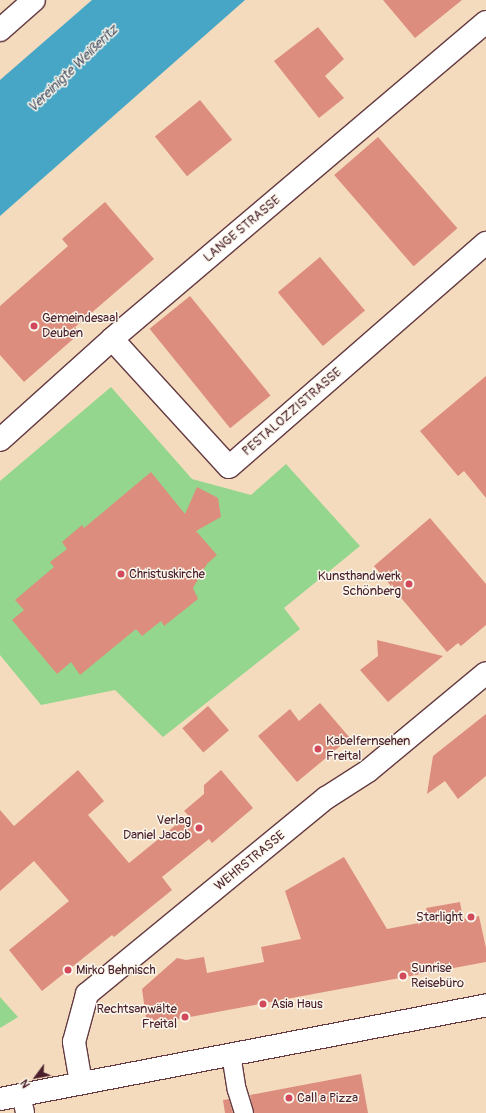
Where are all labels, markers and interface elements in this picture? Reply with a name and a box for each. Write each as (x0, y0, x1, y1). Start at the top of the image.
water label: Vereinigte Weißeritz (25, 22, 121, 116)
street label: LANGE STRASSE (200, 192, 284, 266)
place label: Gemeindesaal Deuben (42, 311, 118, 342)
marker: Gemeindesaal Deuben (29, 321, 39, 331)
street label: PESTALOZZISTRASSE (239, 365, 345, 459)
place label: Christuskirche (129, 566, 205, 582)
marker: Christuskirche (116, 569, 126, 579)
place label: Kunsthandwerk Schönberg (318, 569, 401, 600)
marker: Kunsthandwerk Schönberg (404, 579, 414, 589)
place label: Kabelfernsehen Freital (326, 734, 410, 765)
marker: Kabelfernsehen Freital (313, 744, 323, 754)
place label: Verlag Daniel Jacob (123, 813, 191, 844)
marker: Verlag Daniel Jacob (194, 823, 204, 833)
street label: WEHRSTRASSE (212, 828, 288, 894)
place label: Starlight (416, 909, 463, 925)
marker: Starlight (466, 912, 476, 922)
place label: Sunrise Reisebüro (411, 961, 464, 992)
place label: Mirko Behnisch (76, 962, 156, 978)
marker: Mirko Behnisch (63, 965, 73, 975)
marker: Sunrise Reisebüro (398, 971, 408, 981)
place label: Asia Haus (271, 996, 323, 1012)
marker: Asia Haus (258, 999, 268, 1009)
place label: Rechtsanwälte Freital (97, 1002, 177, 1033)
marker: Rechtsanwälte Freital (180, 1012, 190, 1022)
north arrow (16, 1057, 56, 1097)
text: N (18, 1077, 33, 1090)
place label: Call a Pizza (297, 1090, 358, 1106)
marker: Call a Pizza (284, 1093, 294, 1103)

